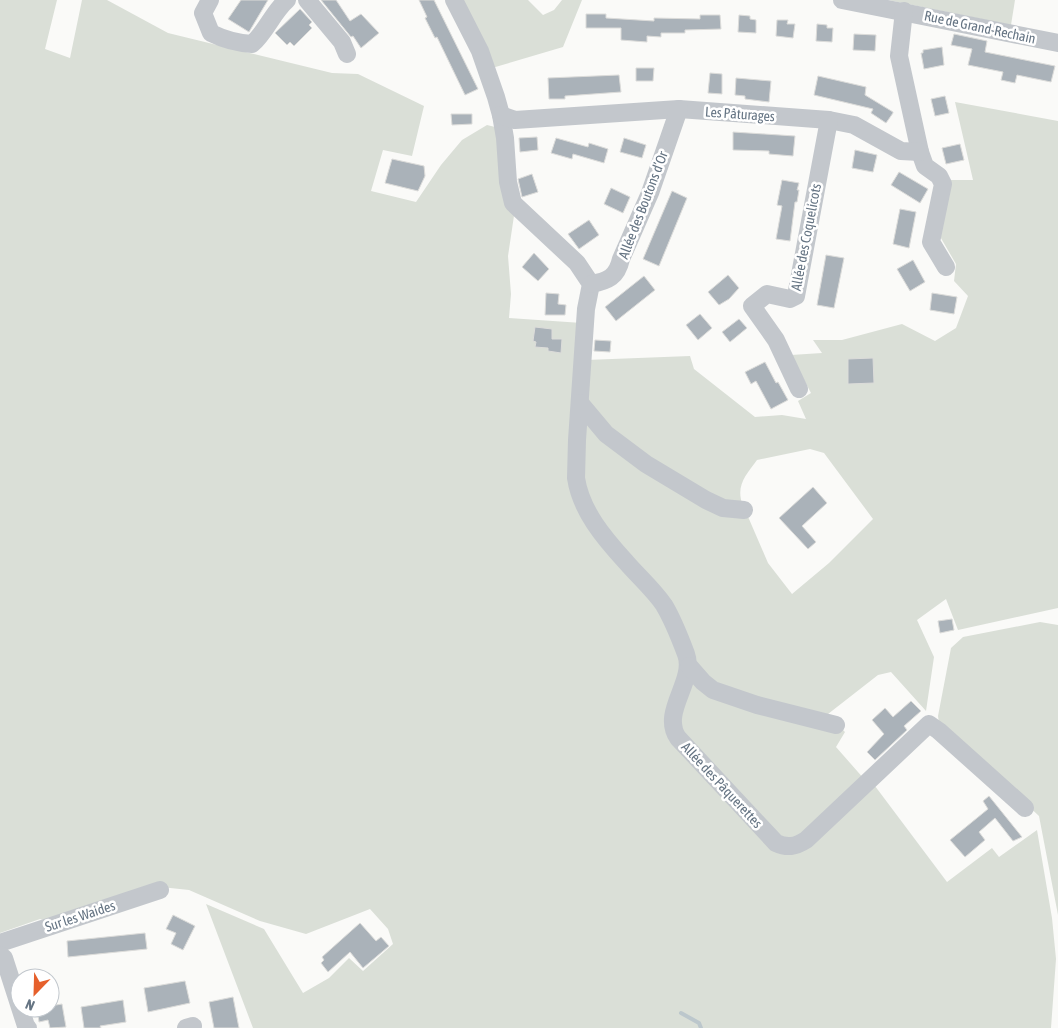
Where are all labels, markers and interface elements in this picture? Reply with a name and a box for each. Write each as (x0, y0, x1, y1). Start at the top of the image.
street label: Rue de Grand-Rechain (923, 7, 1037, 47)
street label: Les Pâturages (705, 104, 775, 124)
street label: Allée des Boutons d’Or (615, 148, 671, 261)
street label: Allée des Coquelicots (788, 182, 824, 292)
street label: Allée des Pâquerettes (678, 739, 766, 831)
street label: Sur les Waides (43, 897, 117, 935)
north arrow (10, 968, 60, 1018)
text: N (23, 996, 37, 1014)

